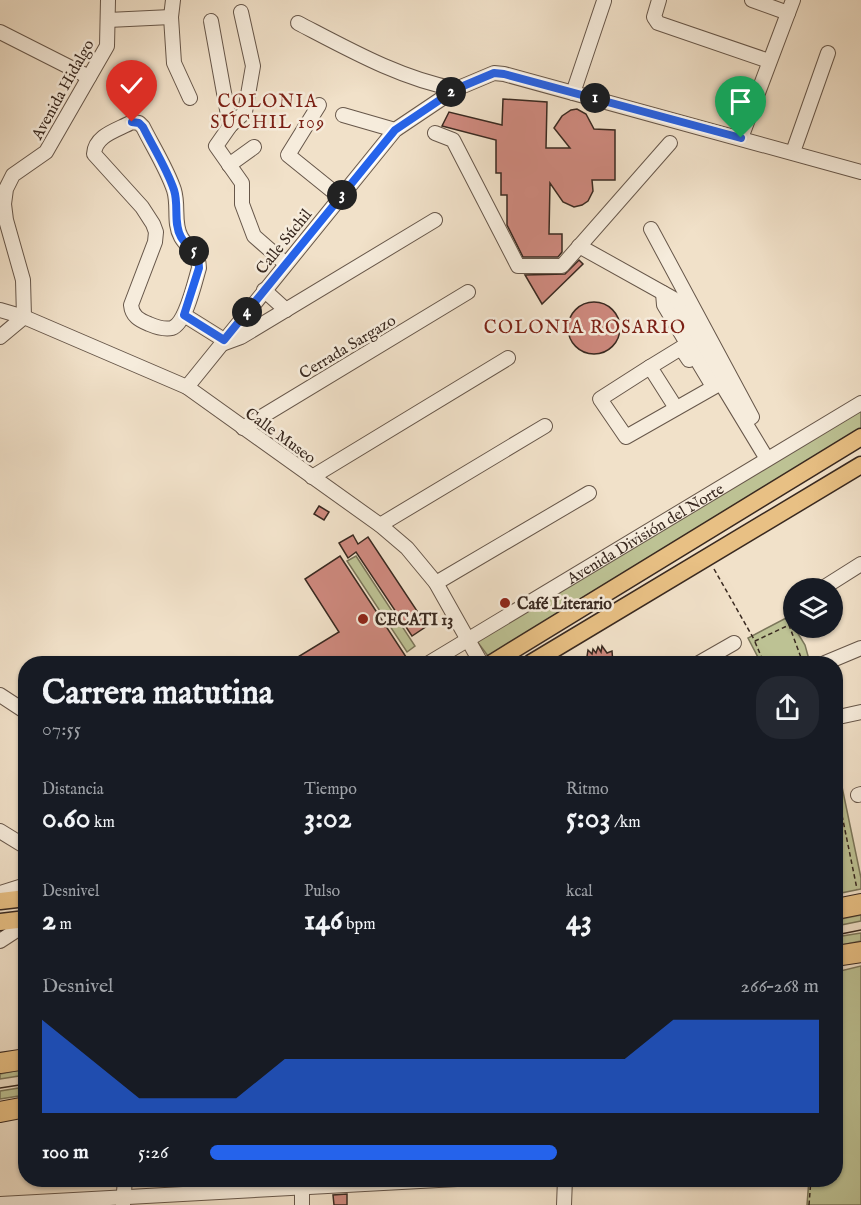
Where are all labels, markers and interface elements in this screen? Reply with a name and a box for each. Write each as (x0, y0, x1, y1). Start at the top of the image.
street label: Avenida Hidalgo (27, 36, 100, 144)
pin (106, 60, 157, 122)
icon: check (115, 69, 148, 102)
pin (715, 76, 766, 138)
pin: 2 (436, 77, 466, 107)
text: 2 (447, 82, 455, 102)
pin: 1 (580, 83, 610, 113)
icon: arrive (724, 85, 757, 118)
text: 1 (592, 88, 598, 108)
district label: COLONIA SÚCHIL 109 (210, 91, 326, 135)
pin: 3 (327, 180, 357, 210)
text: 3 (339, 185, 345, 205)
street label: Calle Súchil (252, 205, 317, 279)
pin: 5 (179, 236, 209, 266)
text: 5 (191, 241, 197, 261)
pin: 4 (232, 297, 262, 327)
text: 4 (243, 302, 251, 322)
street label: Cerrada Sargazo (296, 311, 400, 384)
district label: COLONIA ROSARIO (484, 317, 686, 340)
street label: Calle Museo (241, 404, 319, 469)
street label: Avenida División del Norte (563, 480, 728, 590)
map controls (783, 578, 843, 638)
button: layers (783, 578, 843, 638)
place label: Café Literario (517, 595, 612, 615)
marker: Café Literario (498, 596, 512, 610)
place label: CECATI 13 (375, 611, 453, 631)
marker: CECATI 13 (356, 612, 370, 626)
text: Carrera matutina (42, 673, 273, 715)
button: share (756, 676, 819, 739)
text: 07:55 (42, 717, 81, 742)
text: Distancia (42, 780, 104, 800)
text: Tiempo (304, 780, 357, 800)
text: Ritmo (566, 780, 609, 800)
text: 0.60 (42, 800, 91, 838)
text: 3:02 (304, 800, 352, 838)
text: 5:03 (566, 800, 611, 838)
text: km (91, 813, 115, 833)
text: /km (611, 813, 641, 833)
text: Desnivel (42, 882, 99, 902)
text: Pulso (304, 882, 340, 902)
text: kcal (566, 882, 593, 902)
text: 2 (42, 902, 56, 940)
text: 146 (304, 902, 343, 940)
text: 43 (566, 902, 592, 940)
text: m (56, 915, 72, 935)
text: bpm (343, 915, 376, 935)
text: Desnivel (42, 974, 114, 999)
text: 266–268 m (741, 974, 819, 999)
text: 100 m (42, 1140, 89, 1165)
text: 5:26 (138, 1140, 168, 1165)

